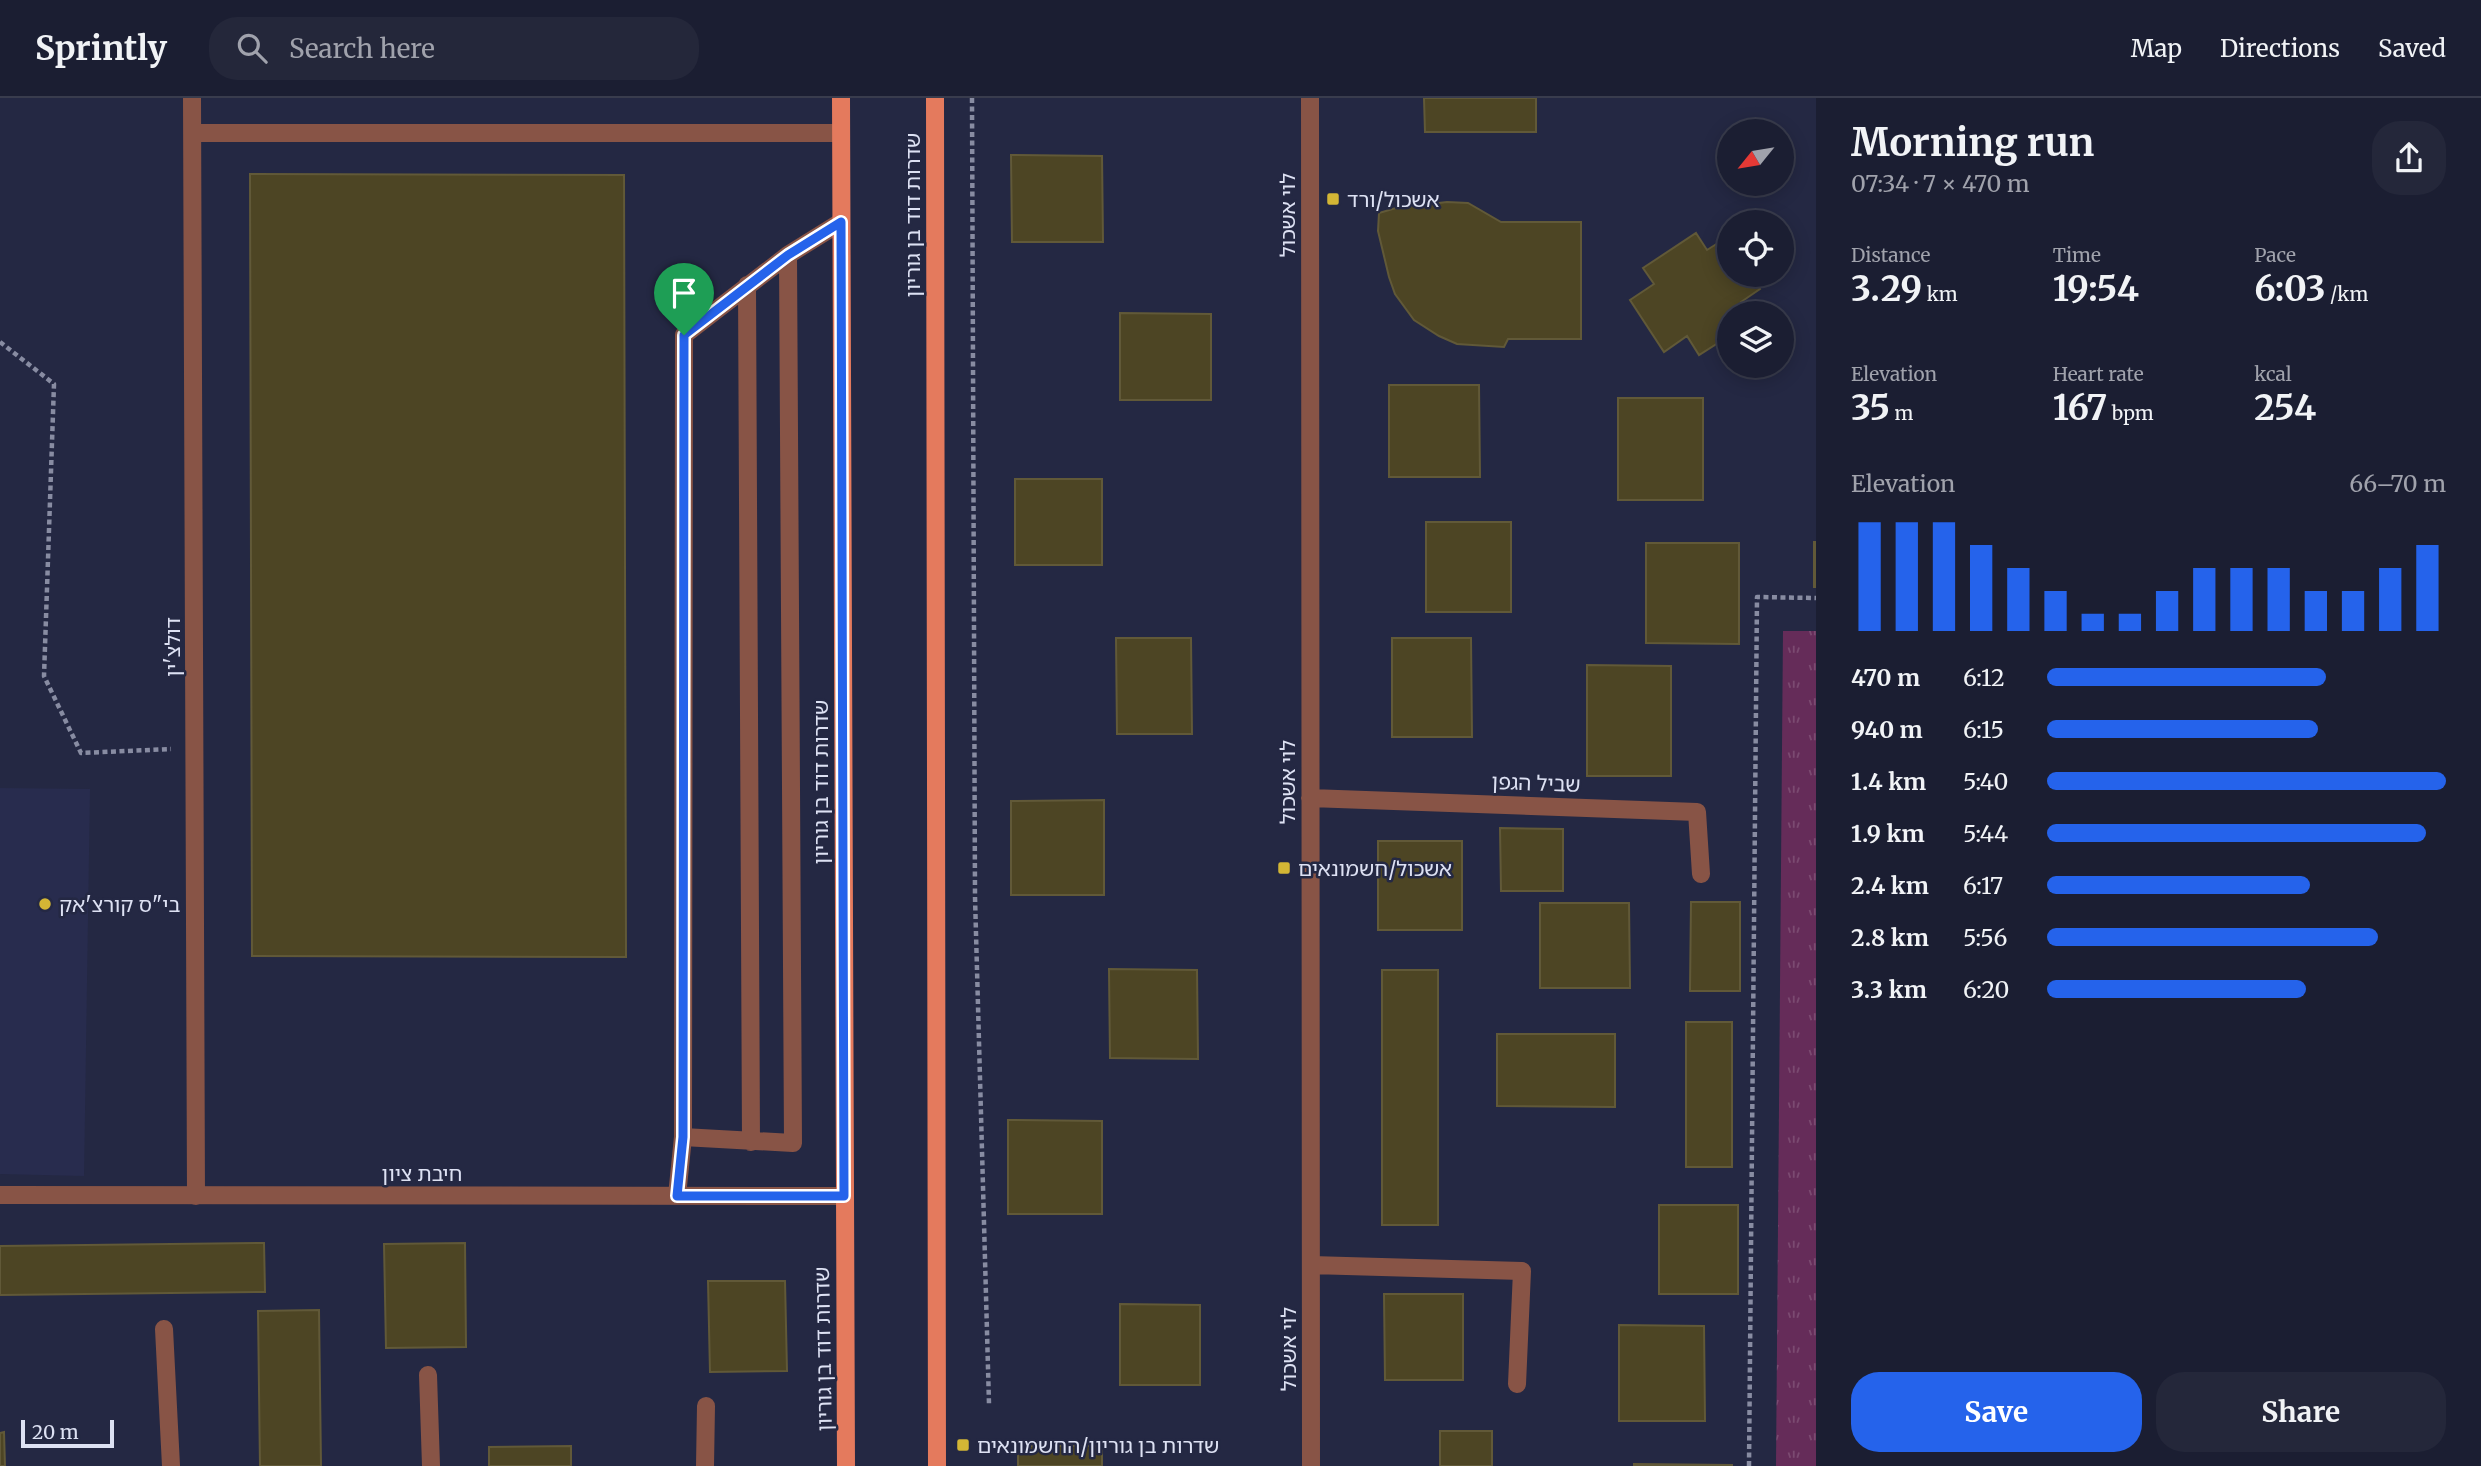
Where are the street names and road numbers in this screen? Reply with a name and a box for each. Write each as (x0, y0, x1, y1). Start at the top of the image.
street label: שדרות דוד בן גוריון (899, 133, 926, 297)
street label: לוי אשכול (1274, 173, 1301, 257)
street label: דולצ'ין (159, 617, 186, 677)
street label: שדרות דוד בן גוריון (807, 700, 834, 864)
street label: לוי אשכול (1274, 740, 1301, 824)
street label: שביל הגפן (1491, 768, 1581, 798)
street label: חיבת ציון (382, 1160, 462, 1187)
street label: שדרות דוד בן גוריון (808, 1266, 838, 1432)
street label: לוי אשכול (1275, 1307, 1302, 1391)

